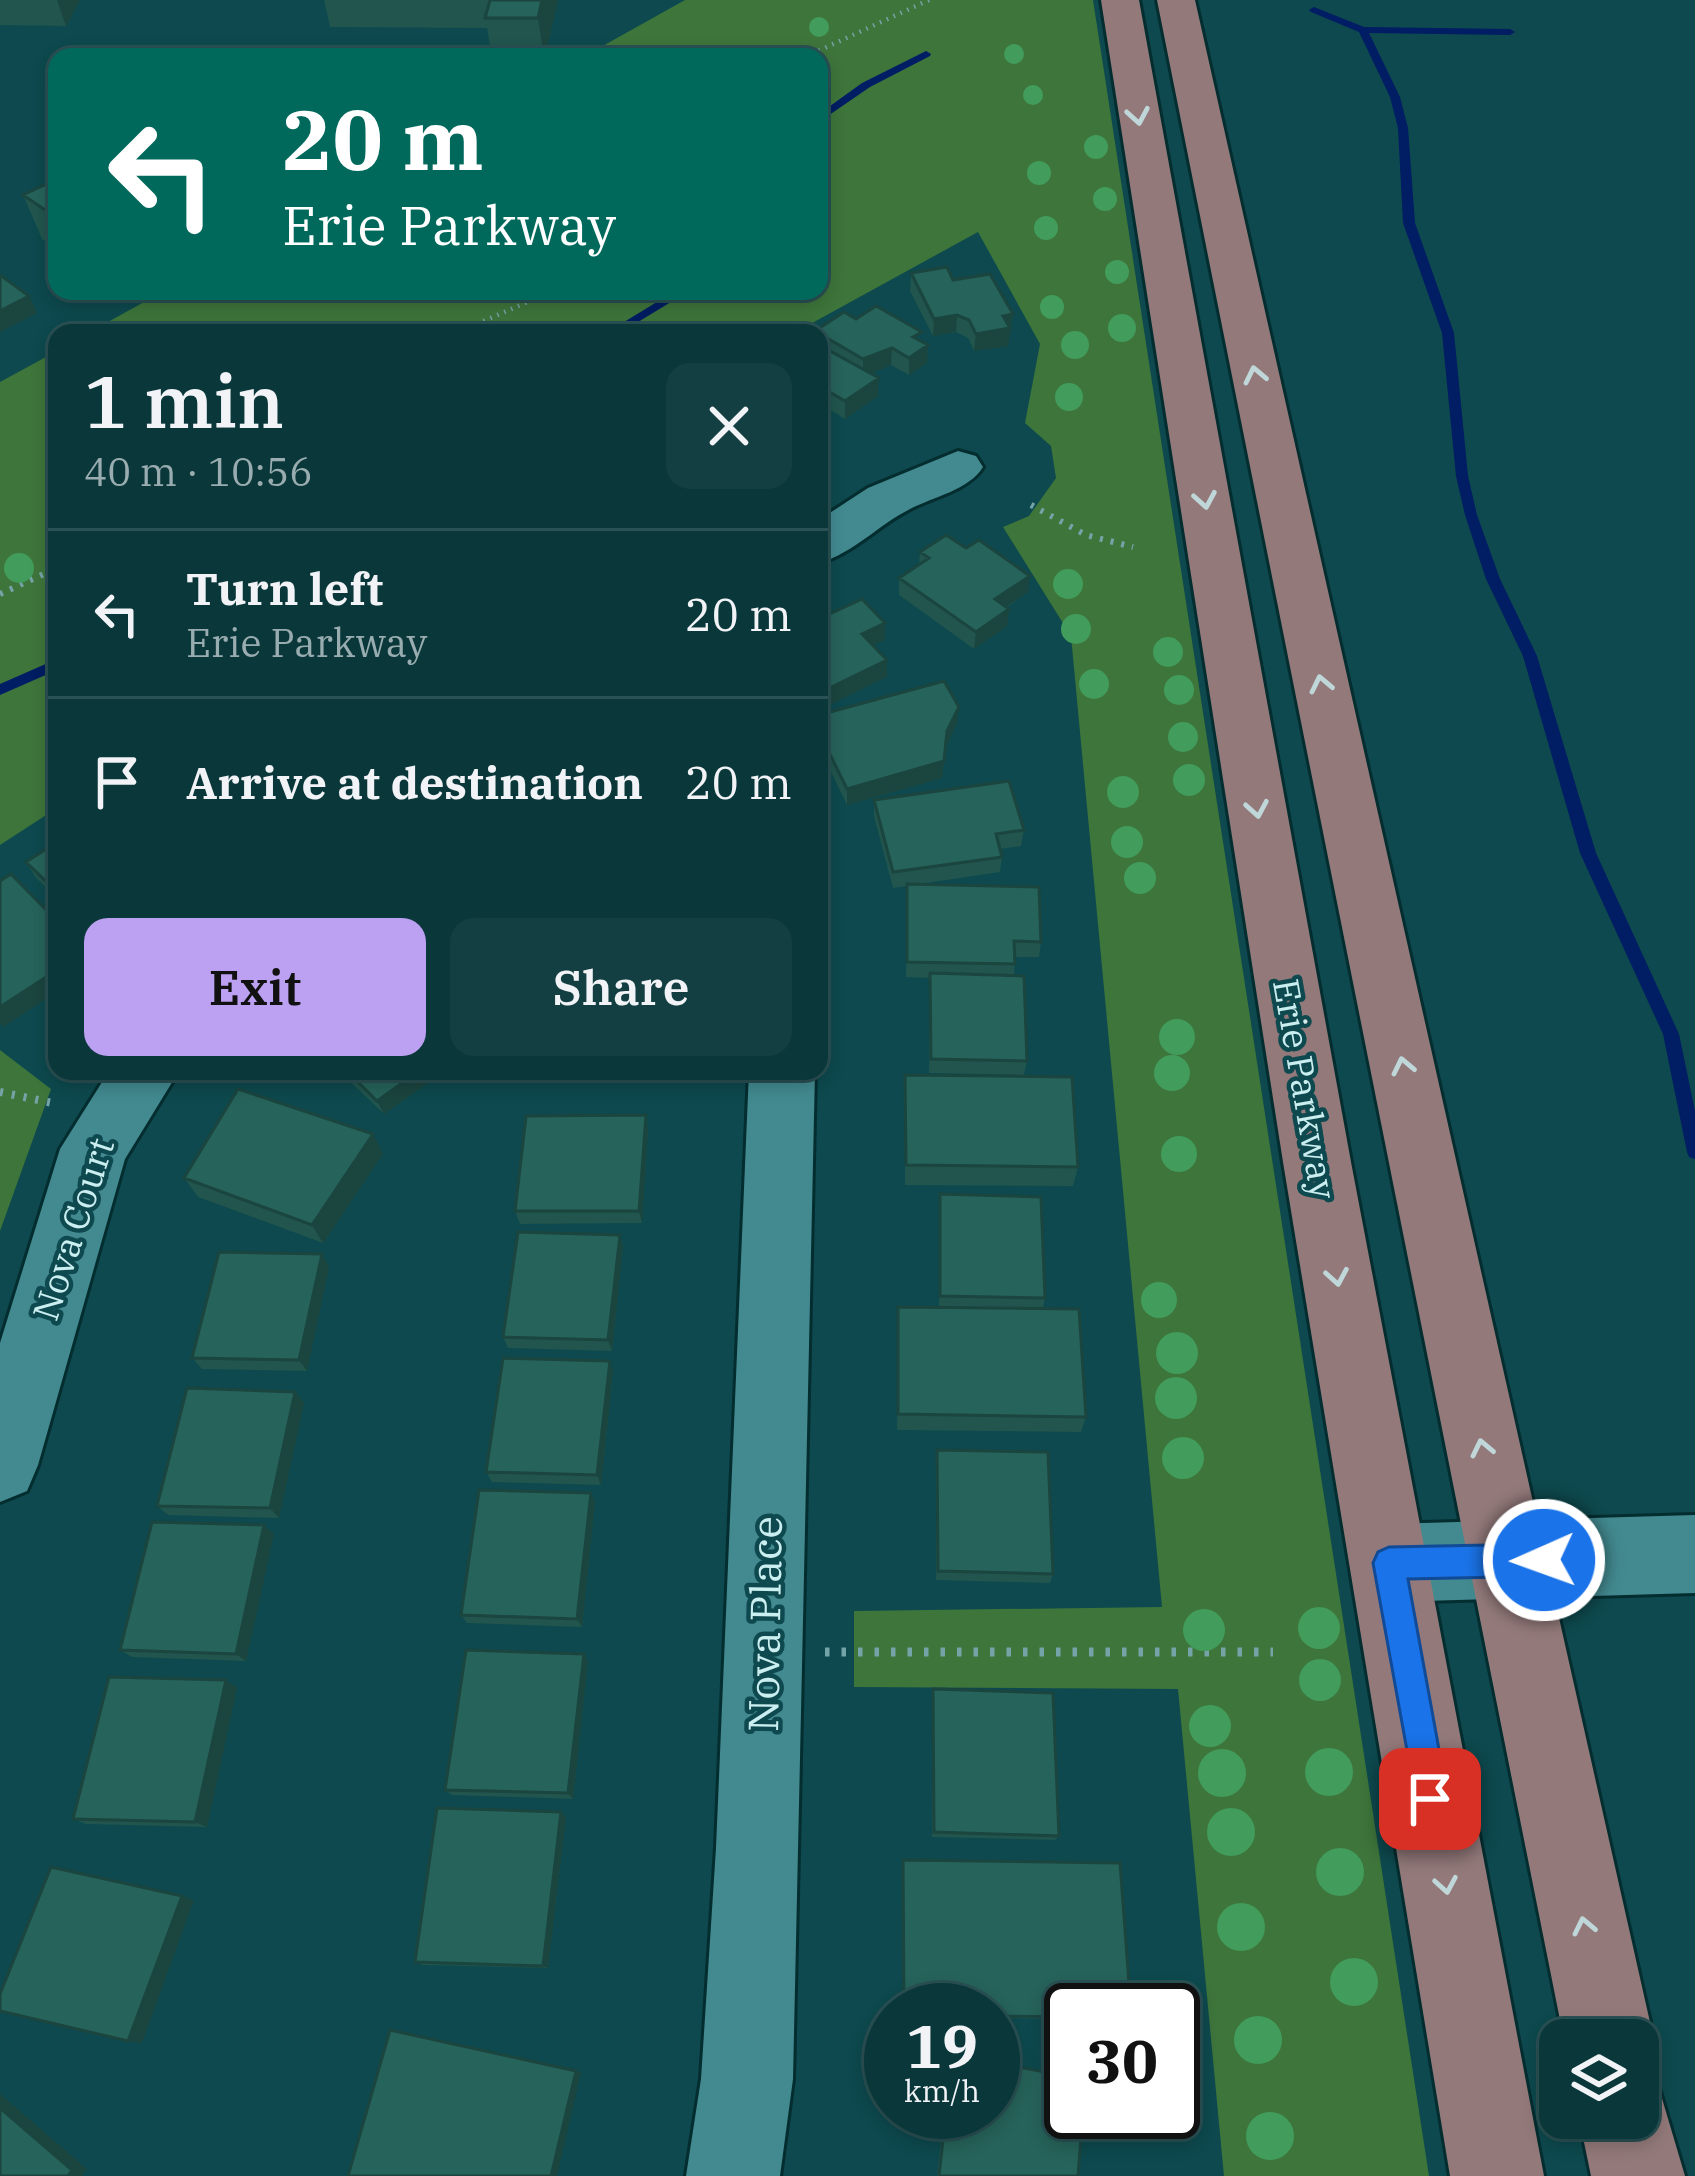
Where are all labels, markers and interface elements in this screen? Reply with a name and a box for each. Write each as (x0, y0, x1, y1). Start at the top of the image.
text: 20 m (282, 84, 484, 193)
icon: left (84, 96, 240, 252)
one-way arrow (1125, 105, 1150, 125)
text: Erie Parkway (282, 190, 616, 260)
text: 1 min (84, 354, 284, 448)
button: close (666, 363, 792, 489)
one-way arrow (1244, 365, 1269, 385)
text: 40 m · 10:56 (84, 446, 313, 497)
one-way arrow (1191, 490, 1216, 510)
text: Turn left (186, 559, 383, 617)
icon: left (84, 581, 150, 647)
text: 20 m (685, 585, 792, 643)
text: Erie Parkway (186, 617, 427, 668)
one-way arrow (1310, 675, 1335, 695)
icon: arrive (84, 749, 150, 815)
text: Arrive at destination (186, 753, 643, 811)
text: 20 m (685, 753, 792, 811)
one-way arrow (1244, 799, 1269, 819)
button: Exit (84, 918, 426, 1056)
button: Share (450, 918, 792, 1056)
street label: Erie Parkway (1263, 975, 1348, 1203)
one-way arrow (1391, 1056, 1416, 1076)
street label: Nova Court (21, 1132, 124, 1326)
one-way arrow (1323, 1266, 1349, 1286)
one-way arrow (1471, 1438, 1496, 1458)
position arrow (1481, 1497, 1607, 1623)
street label: Nova Place (735, 1516, 794, 1732)
pin (1379, 1748, 1481, 1850)
icon: arrive (1397, 1766, 1463, 1832)
one-way arrow (1432, 1875, 1457, 1895)
one-way arrow (1573, 1916, 1598, 1936)
speed limit sign: 30 (1044, 1983, 1200, 2139)
text: 19 (906, 2006, 978, 2085)
map controls (1539, 2019, 1659, 2139)
button: layers (1539, 2019, 1659, 2139)
text: km/h (904, 2071, 980, 2110)

